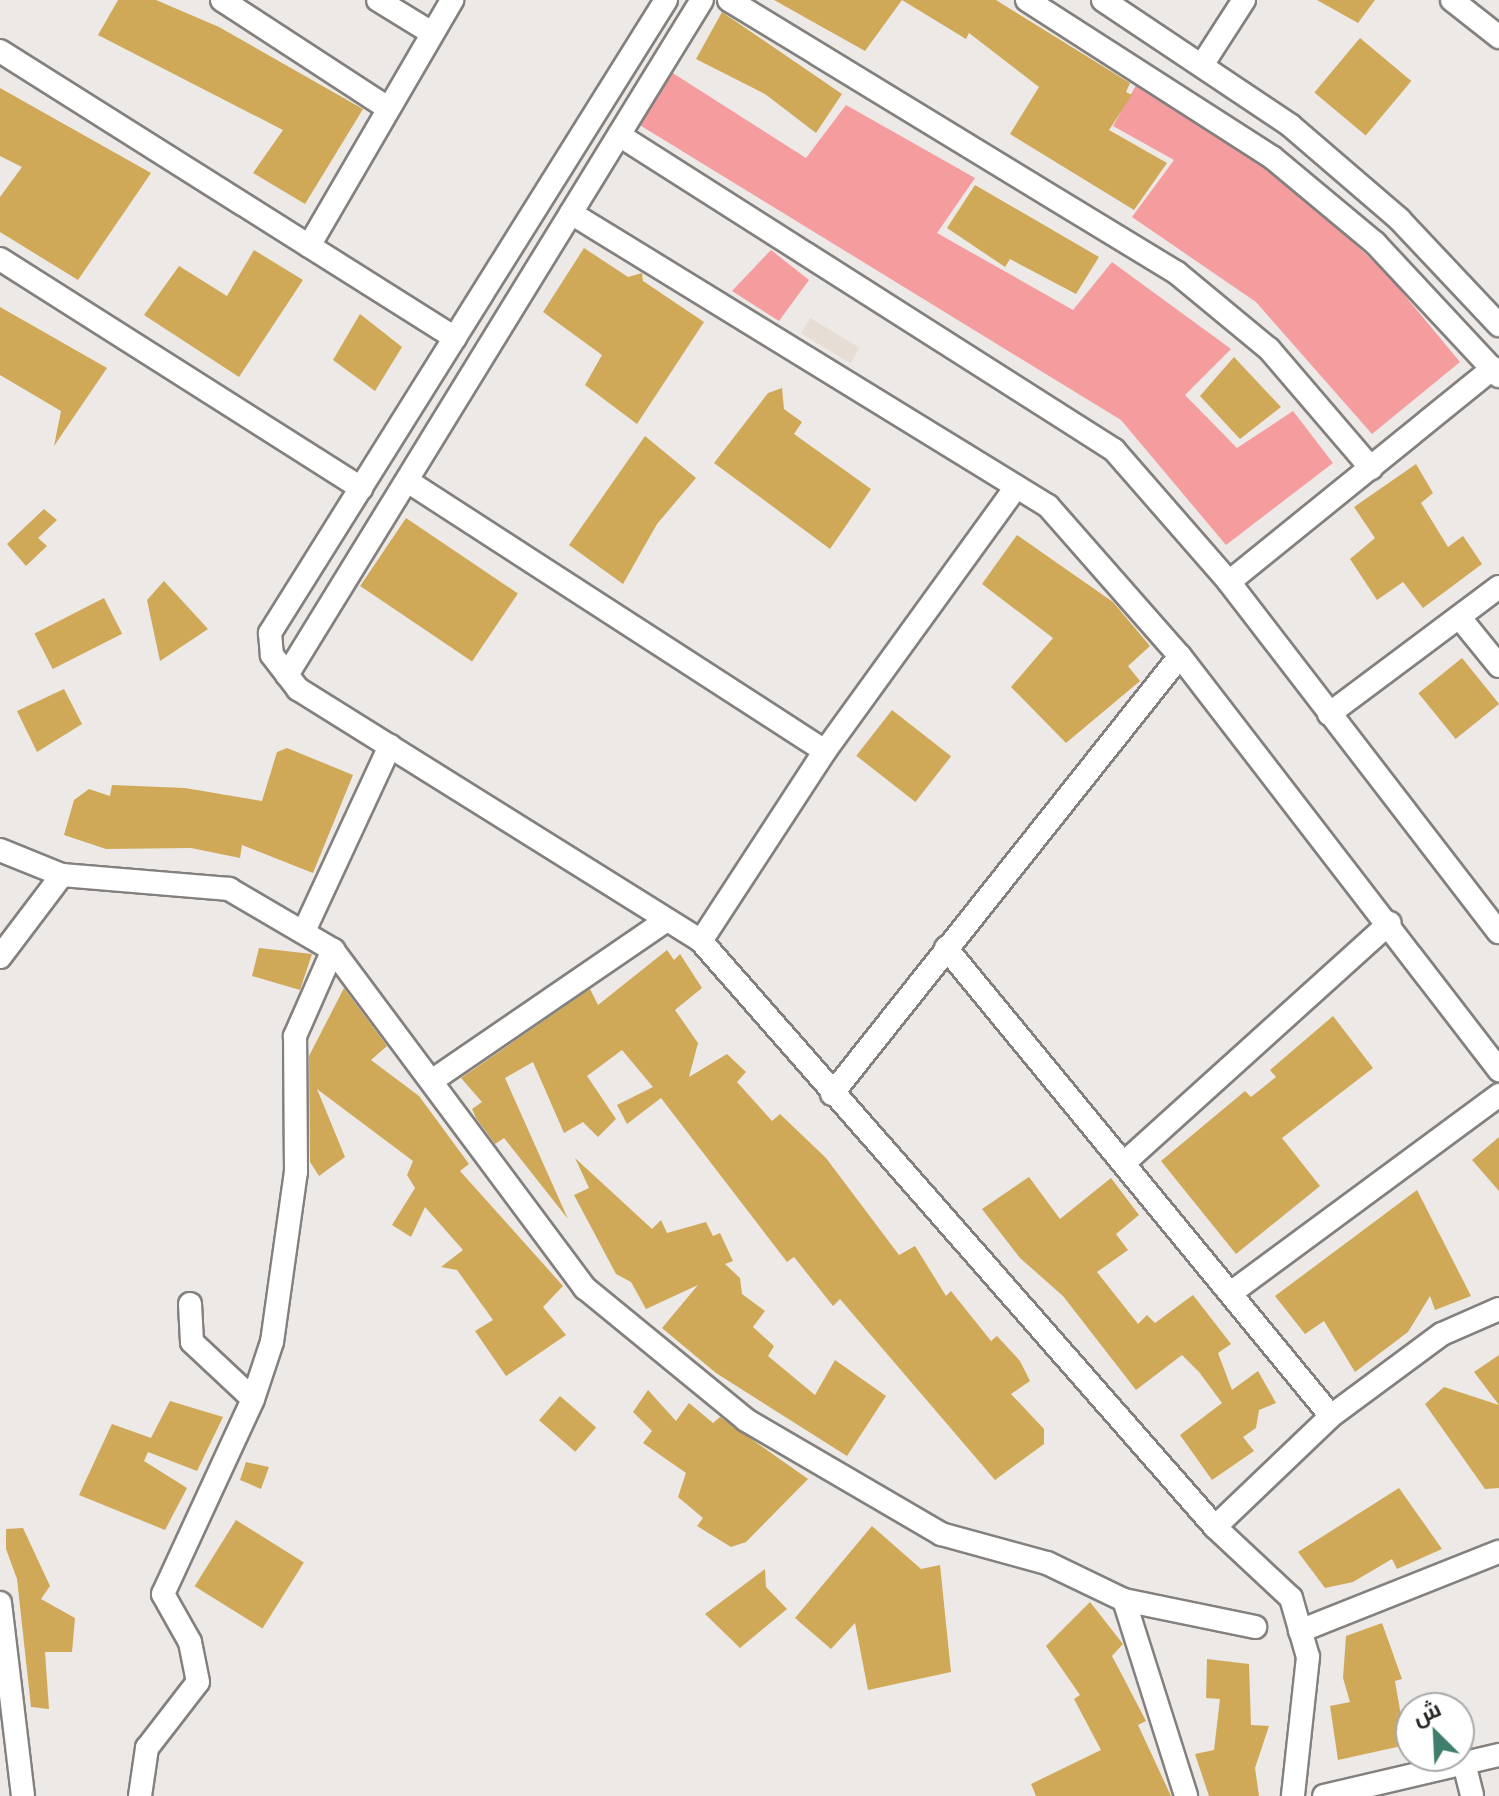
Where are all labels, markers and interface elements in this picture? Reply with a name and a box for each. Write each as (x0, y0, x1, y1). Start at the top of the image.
north arrow (1395, 1692, 1475, 1772)
text: ش (1408, 1694, 1444, 1730)

